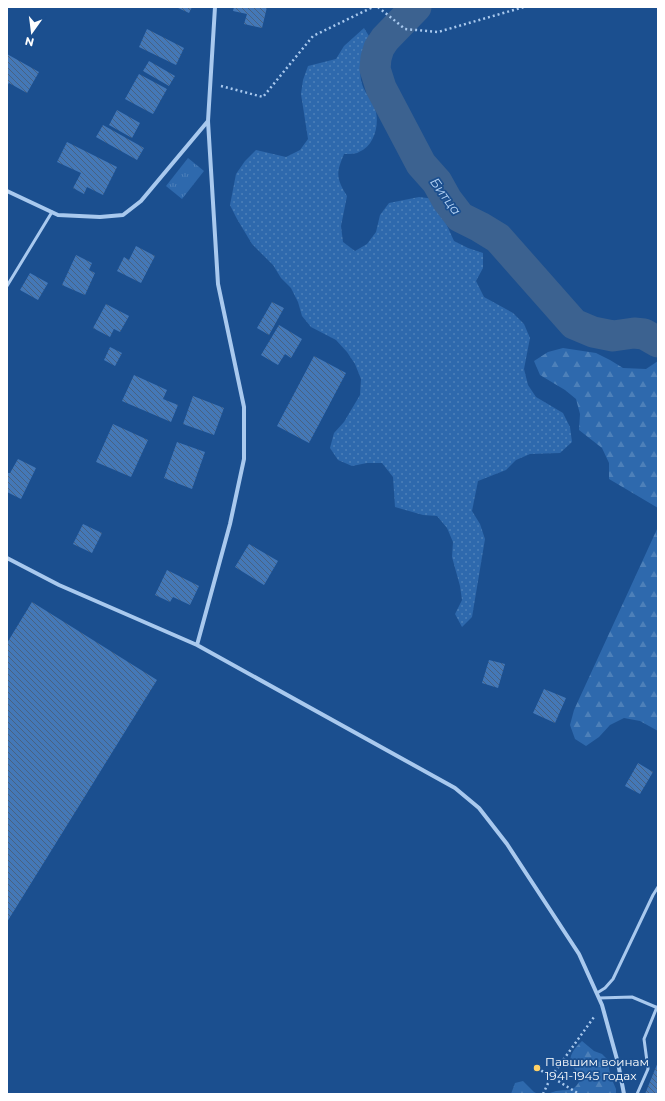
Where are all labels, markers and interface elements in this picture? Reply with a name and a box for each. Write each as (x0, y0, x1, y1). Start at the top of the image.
north arrow (12, 12, 52, 52)
text: N (24, 34, 36, 50)
water label: Битца (427, 174, 465, 218)
place label: Павшим воинам 1941-1945 годах (545, 1054, 649, 1083)
marker: Павшим воинам 1941-1945 годах (532, 1063, 542, 1073)

